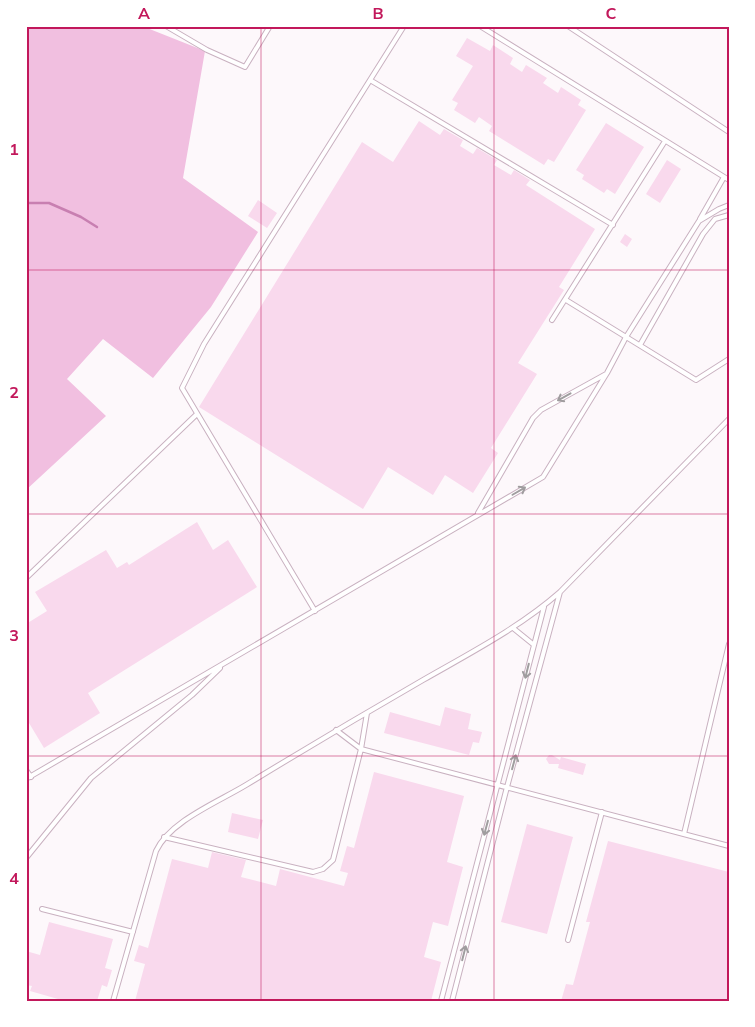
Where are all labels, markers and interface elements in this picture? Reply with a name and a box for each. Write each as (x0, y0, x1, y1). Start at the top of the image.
text: A (138, 3, 150, 23)
text: B (372, 3, 384, 23)
text: C (606, 3, 617, 23)
text: 1 (9, 139, 19, 159)
text: 2 (9, 382, 19, 402)
one-way arrow (557, 392, 572, 402)
one-way arrow (511, 485, 525, 495)
text: 3 (9, 625, 19, 645)
one-way arrow (522, 662, 531, 678)
one-way arrow (509, 755, 519, 771)
one-way arrow (481, 820, 490, 836)
text: 4 (9, 868, 19, 888)
one-way arrow (460, 946, 469, 962)

